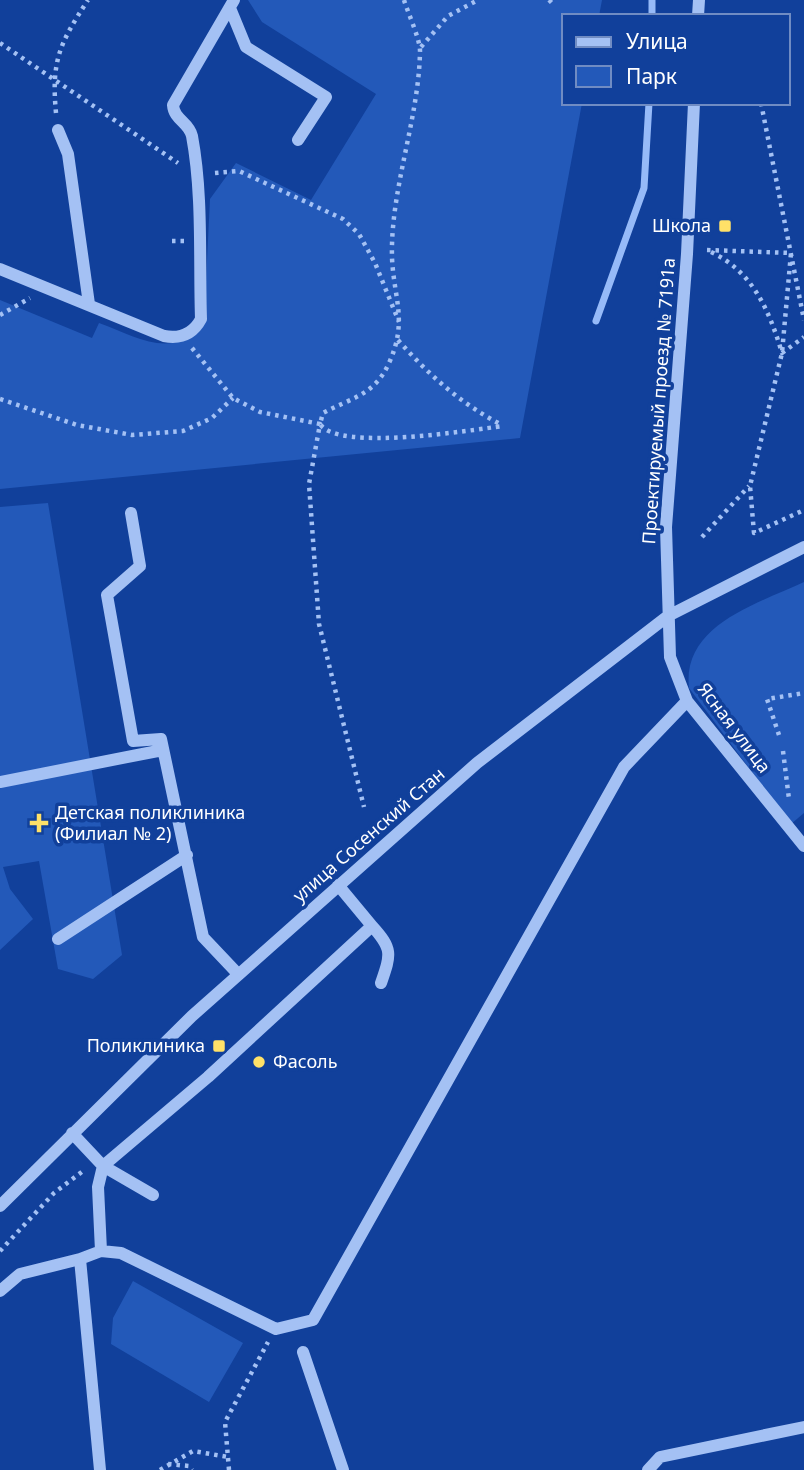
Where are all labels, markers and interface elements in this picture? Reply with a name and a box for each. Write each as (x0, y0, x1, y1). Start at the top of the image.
legend (562, 14, 790, 105)
text: Улица (626, 27, 688, 55)
text: Парк (626, 62, 677, 90)
place label: Школа (652, 213, 711, 237)
marker: Школа (717, 218, 733, 234)
street label: Проектируемый проезд № 7191а (636, 257, 680, 545)
street label: Ясная улица (693, 677, 777, 778)
street label: улица Сосенский Стан (287, 762, 449, 907)
place label: Детская поликлиника (Филиал № 2) (55, 800, 245, 845)
marker: Детская поликлиника (Филиал № 2) (29, 813, 49, 833)
place label: Поликлиника (87, 1033, 205, 1057)
marker: Поликлиника (211, 1038, 227, 1054)
place label: Фасоль (273, 1049, 337, 1073)
marker: Фасоль (251, 1054, 267, 1070)

